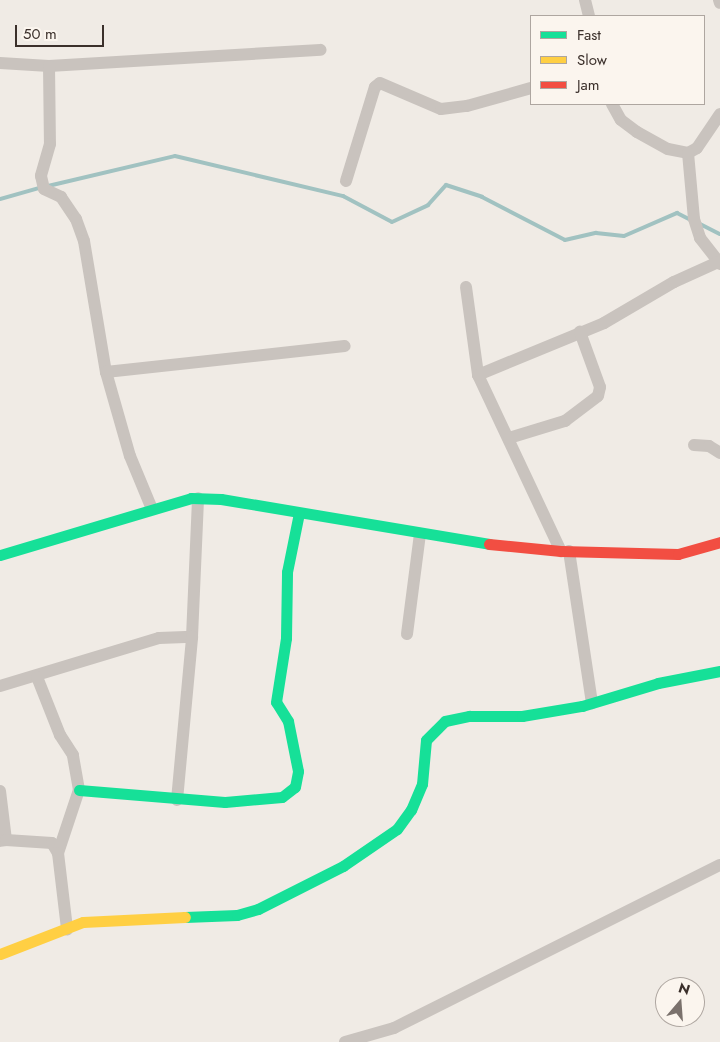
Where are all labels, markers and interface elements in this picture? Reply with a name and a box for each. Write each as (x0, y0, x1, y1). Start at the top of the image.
scale bar (18, 15, 106, 47)
legend (530, 15, 705, 105)
text: 50 m (23, 23, 57, 45)
text: Fast (577, 24, 601, 46)
text: Slow (577, 49, 607, 71)
text: Jam (577, 74, 600, 96)
north arrow (655, 977, 705, 1027)
text: N (676, 977, 693, 1000)

